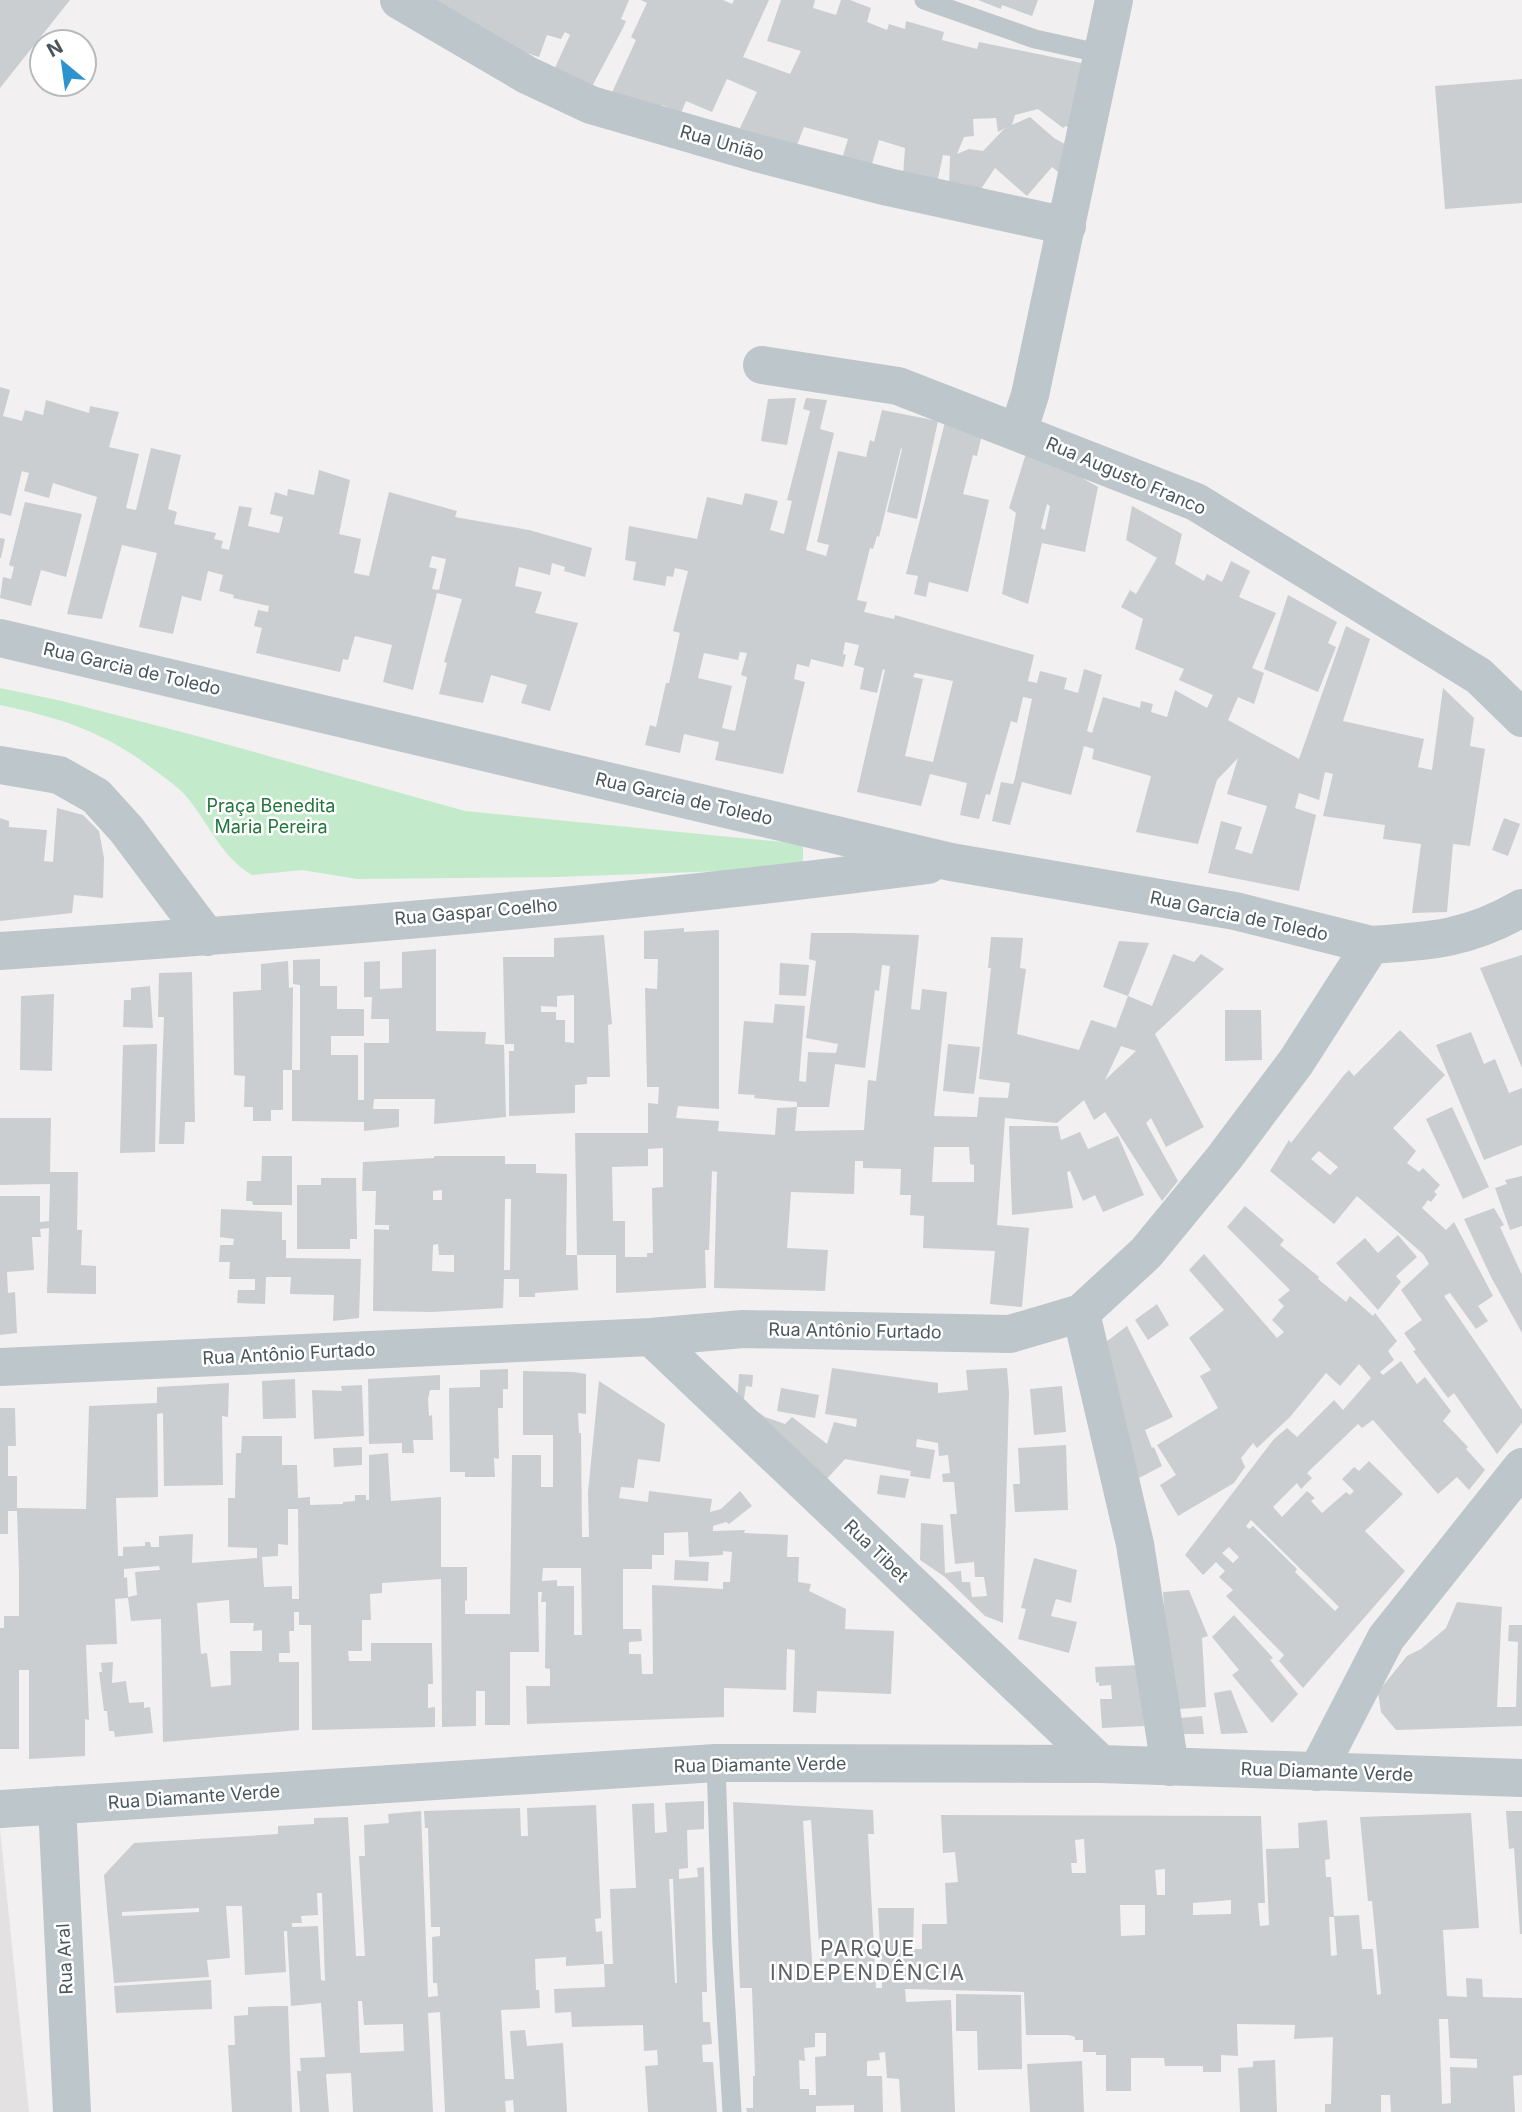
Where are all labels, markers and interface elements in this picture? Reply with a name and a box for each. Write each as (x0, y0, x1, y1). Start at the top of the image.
north arrow (28, 28, 98, 98)
text: N (43, 35, 67, 62)
street label: Rua União (678, 120, 767, 165)
street label: Rua Augusto Franco (1043, 432, 1209, 519)
street label: Rua Garcia de Toledo (41, 638, 223, 699)
street label: Rua Garcia de Toledo (593, 768, 775, 829)
park label: Praça Benedita Maria Pereira (207, 795, 335, 837)
street label: Rua Garcia de Toledo (1148, 886, 1330, 945)
street label: Rua Gaspar Coelho (393, 894, 558, 929)
street label: Rua Antônio Furtado (768, 1318, 942, 1343)
street label: Rua Antônio Furtado (202, 1338, 376, 1369)
street label: Rua Tibet (840, 1515, 913, 1586)
street label: Rua Diamante Verde (674, 1752, 846, 1777)
street label: Rua Diamante Verde (1240, 1758, 1414, 1785)
street label: Rua Diamante Verde (107, 1780, 281, 1813)
street label: Rua Aral (52, 1923, 77, 1995)
district label: PARQUE INDEPENDÊNCIA (770, 1936, 966, 1985)

